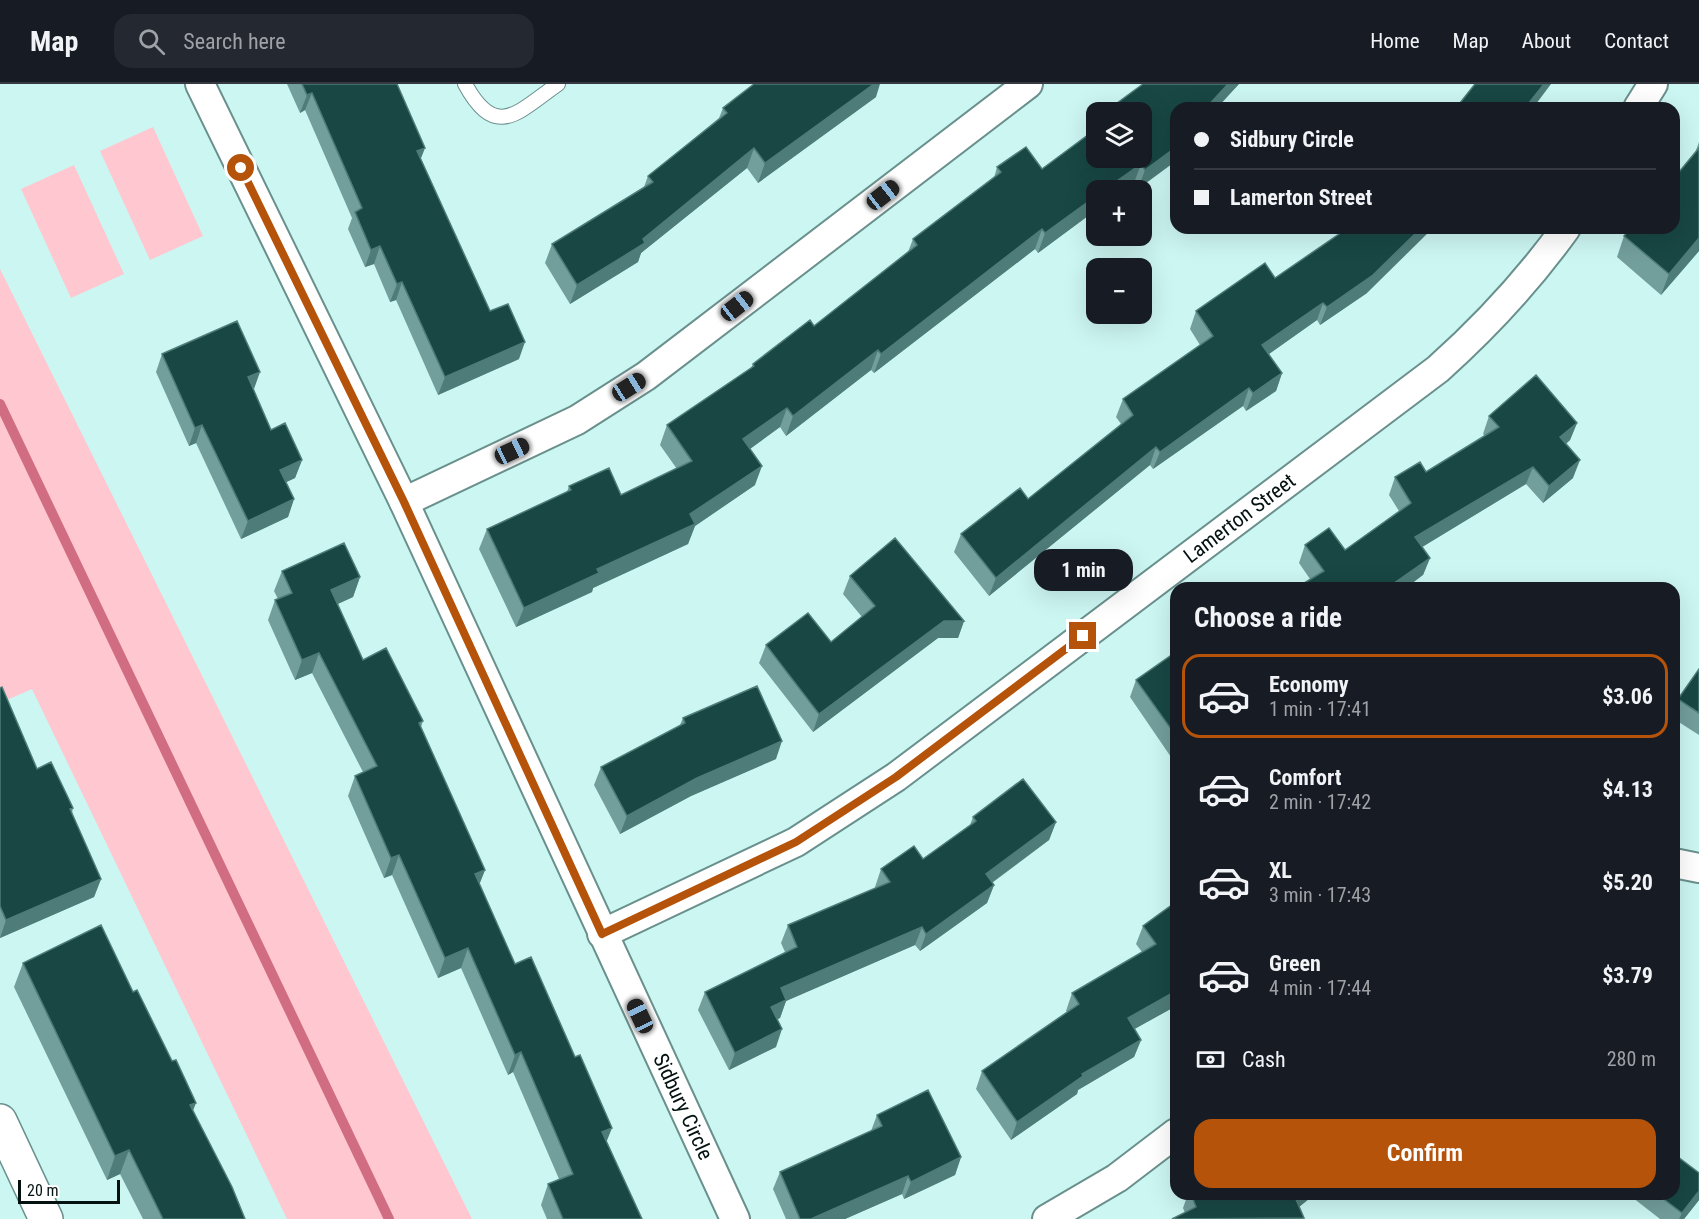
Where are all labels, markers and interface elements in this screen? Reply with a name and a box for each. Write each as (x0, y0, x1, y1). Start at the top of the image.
search box (114, 14, 534, 68)
text: Map (30, 25, 78, 58)
icon: search (135, 25, 168, 58)
text: Search here (183, 29, 286, 54)
text: Home (1370, 29, 1420, 53)
text: Map (1453, 29, 1489, 53)
text: About (1522, 29, 1571, 53)
text: Contact (1604, 29, 1669, 53)
map controls (1086, 102, 1152, 324)
button: layers (1086, 102, 1152, 168)
text: Sidbury Circle (1230, 127, 1354, 152)
route start (227, 154, 254, 181)
car (863, 177, 903, 213)
button: + (1086, 180, 1152, 246)
text: Lamerton Street (1230, 185, 1372, 210)
button: − (1086, 258, 1152, 324)
car (717, 288, 757, 324)
car (609, 370, 649, 404)
car (492, 435, 532, 467)
street label: Lamerton Street (1179, 469, 1300, 568)
callout: 1 min (1034, 549, 1132, 591)
text: 1 min (1061, 558, 1106, 582)
text: Choose a ride (1194, 602, 1342, 634)
route end (1069, 622, 1096, 649)
icon: car (1197, 669, 1251, 723)
text: Economy (1269, 672, 1349, 697)
text: $3.06 (1602, 684, 1653, 709)
text: 1 min · 17:41 (1269, 697, 1371, 721)
icon: car (1197, 762, 1251, 816)
text: Comfort (1269, 765, 1342, 790)
text: $4.13 (1602, 777, 1653, 802)
text: 2 min · 17:42 (1269, 790, 1371, 814)
icon: car (1197, 855, 1251, 909)
text: XL (1269, 858, 1292, 883)
text: $5.20 (1602, 870, 1653, 895)
text: 3 min · 17:43 (1269, 883, 1371, 907)
icon: car (1197, 948, 1251, 1002)
text: Green (1269, 951, 1321, 976)
text: $3.79 (1602, 963, 1653, 988)
text: 4 min · 17:44 (1269, 976, 1371, 1000)
car (624, 996, 656, 1036)
icon: cash (1194, 1043, 1227, 1076)
text: Cash (1242, 1047, 1286, 1072)
text: 280 m (1607, 1047, 1656, 1071)
street label: Sidbury Circle (648, 1050, 718, 1164)
button: Confirm (1194, 1119, 1656, 1188)
scale bar (18, 1177, 120, 1204)
text: 20 m (27, 1181, 59, 1200)

